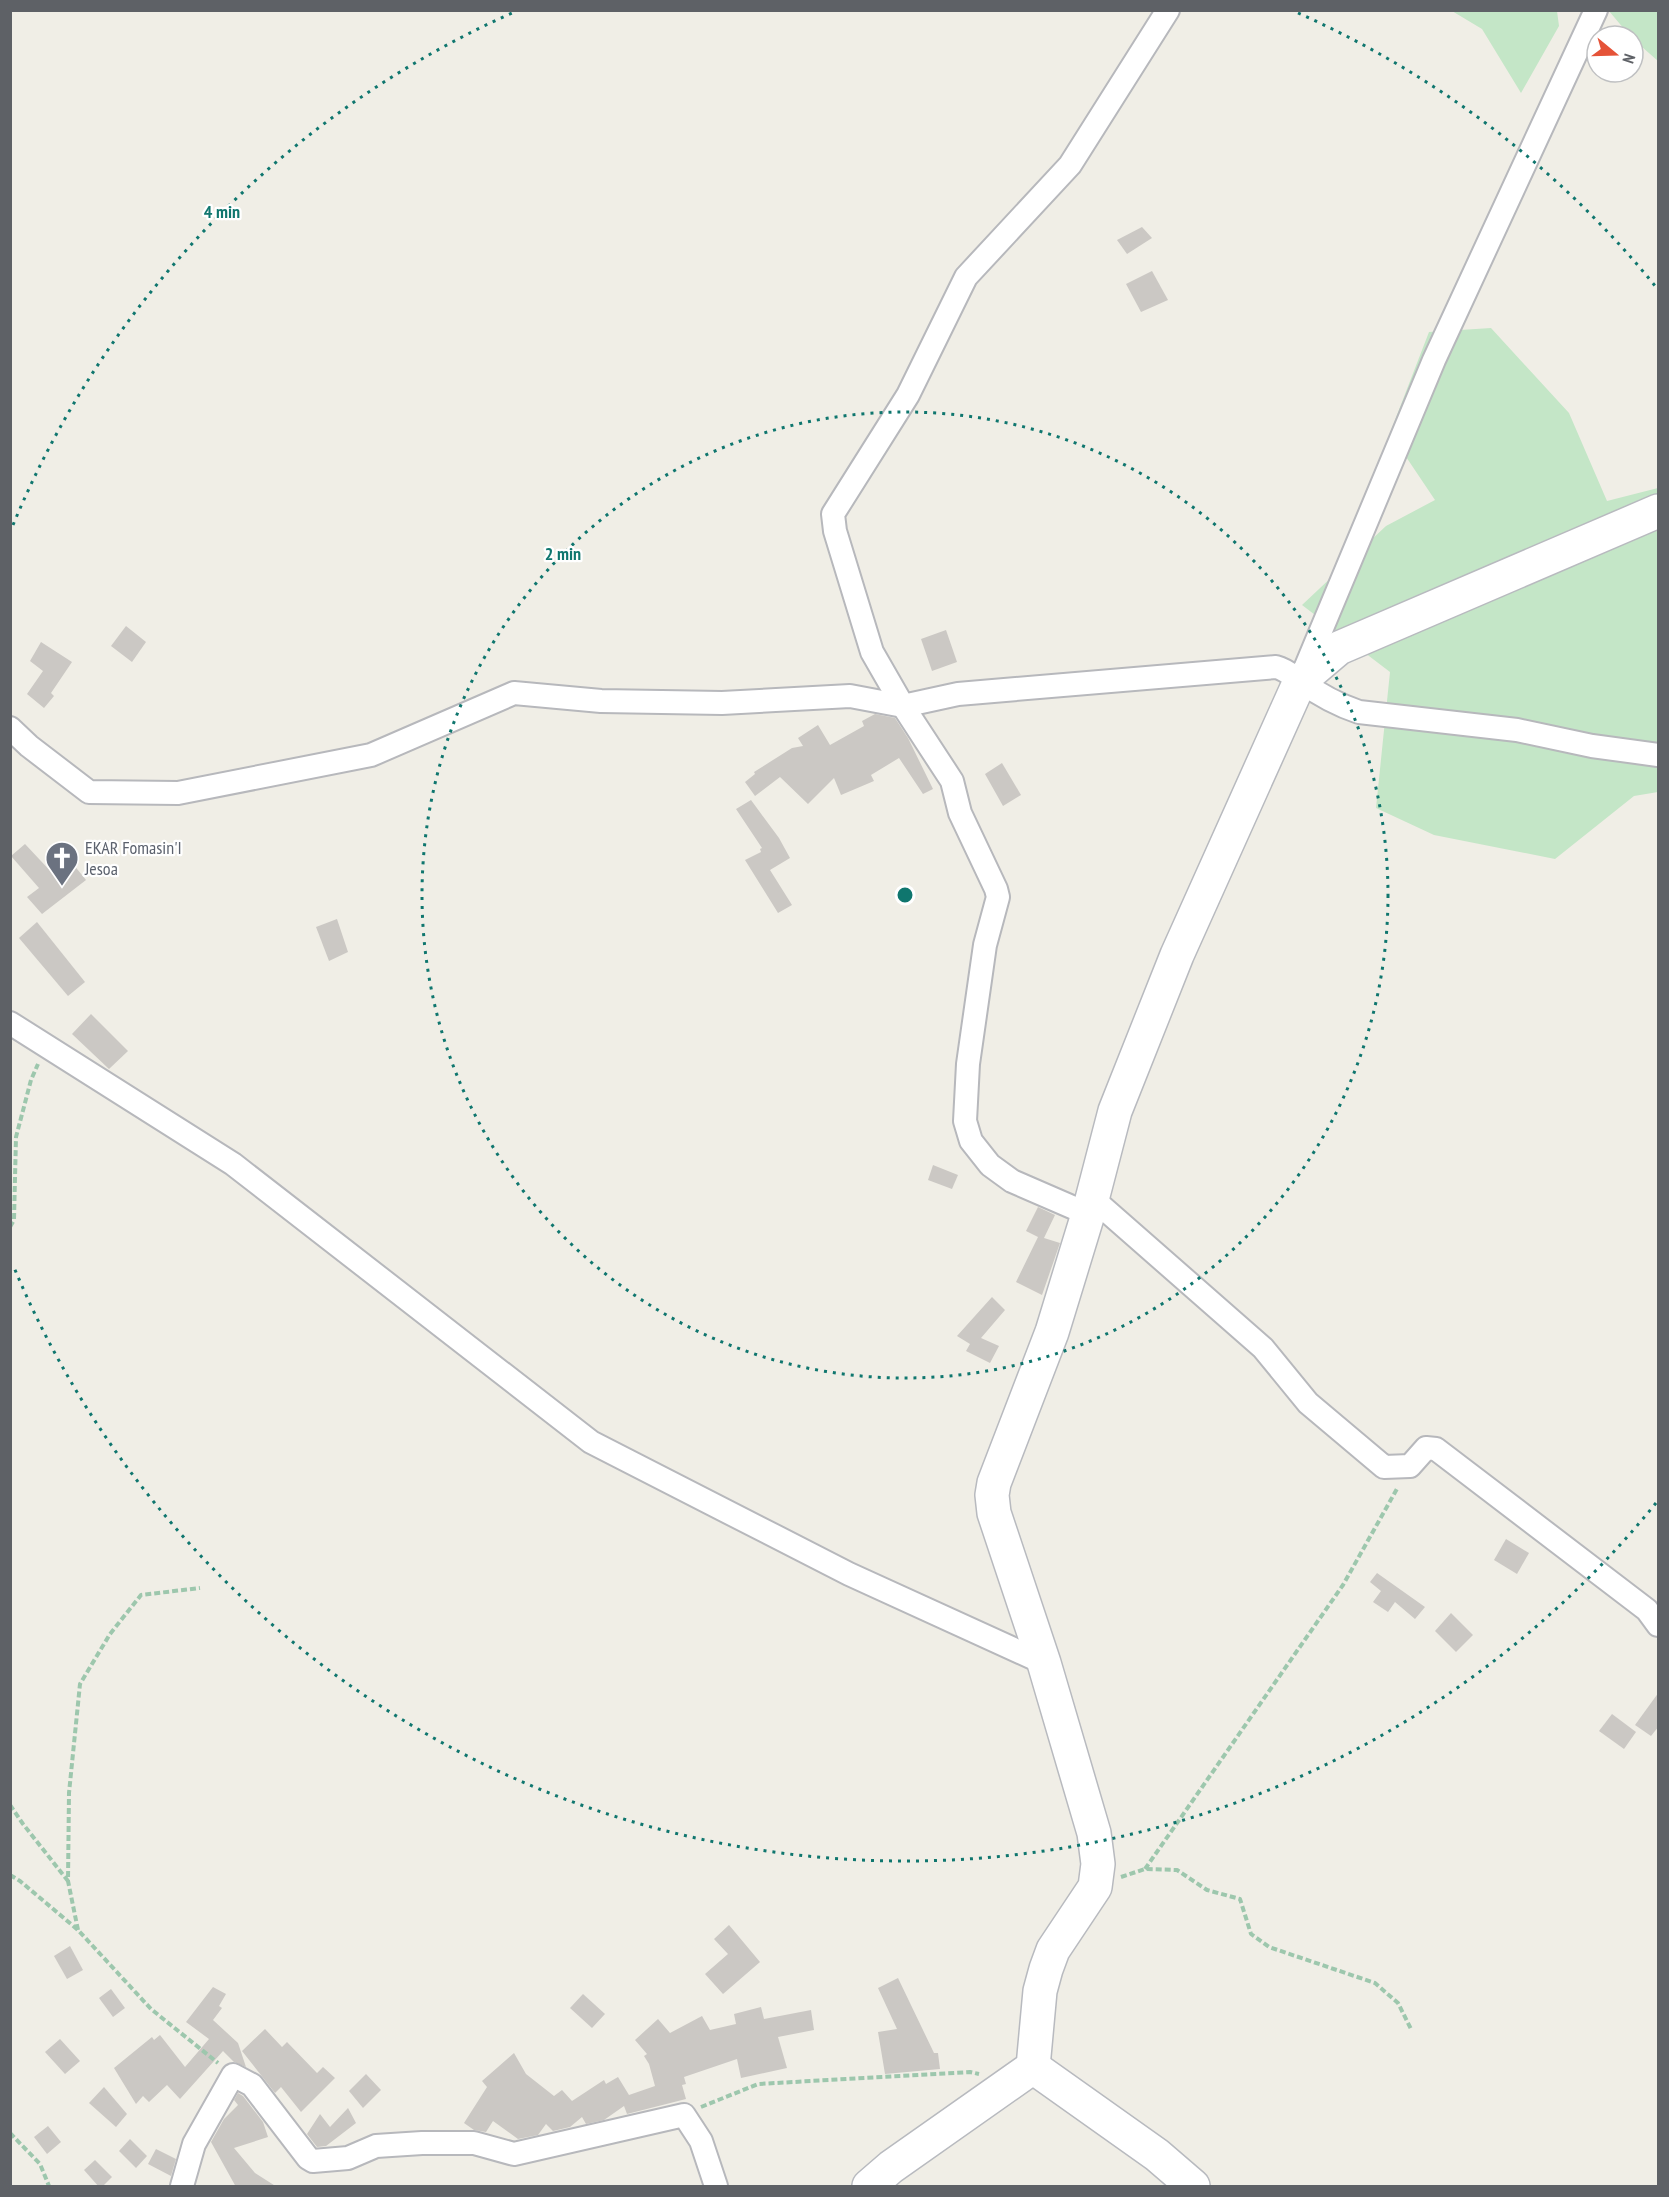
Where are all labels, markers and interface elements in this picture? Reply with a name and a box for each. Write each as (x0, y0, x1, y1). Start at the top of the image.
north arrow (1585, 24, 1645, 84)
text: N (1618, 52, 1640, 66)
text: 4 min (204, 200, 240, 223)
text: 2 min (545, 542, 581, 565)
place label: EKAR Fomasin'I Jesoa (84, 836, 182, 880)
church icon: EKAR Fomasin'I Jesoa (44, 840, 80, 887)
centre of rings (895, 885, 915, 905)

